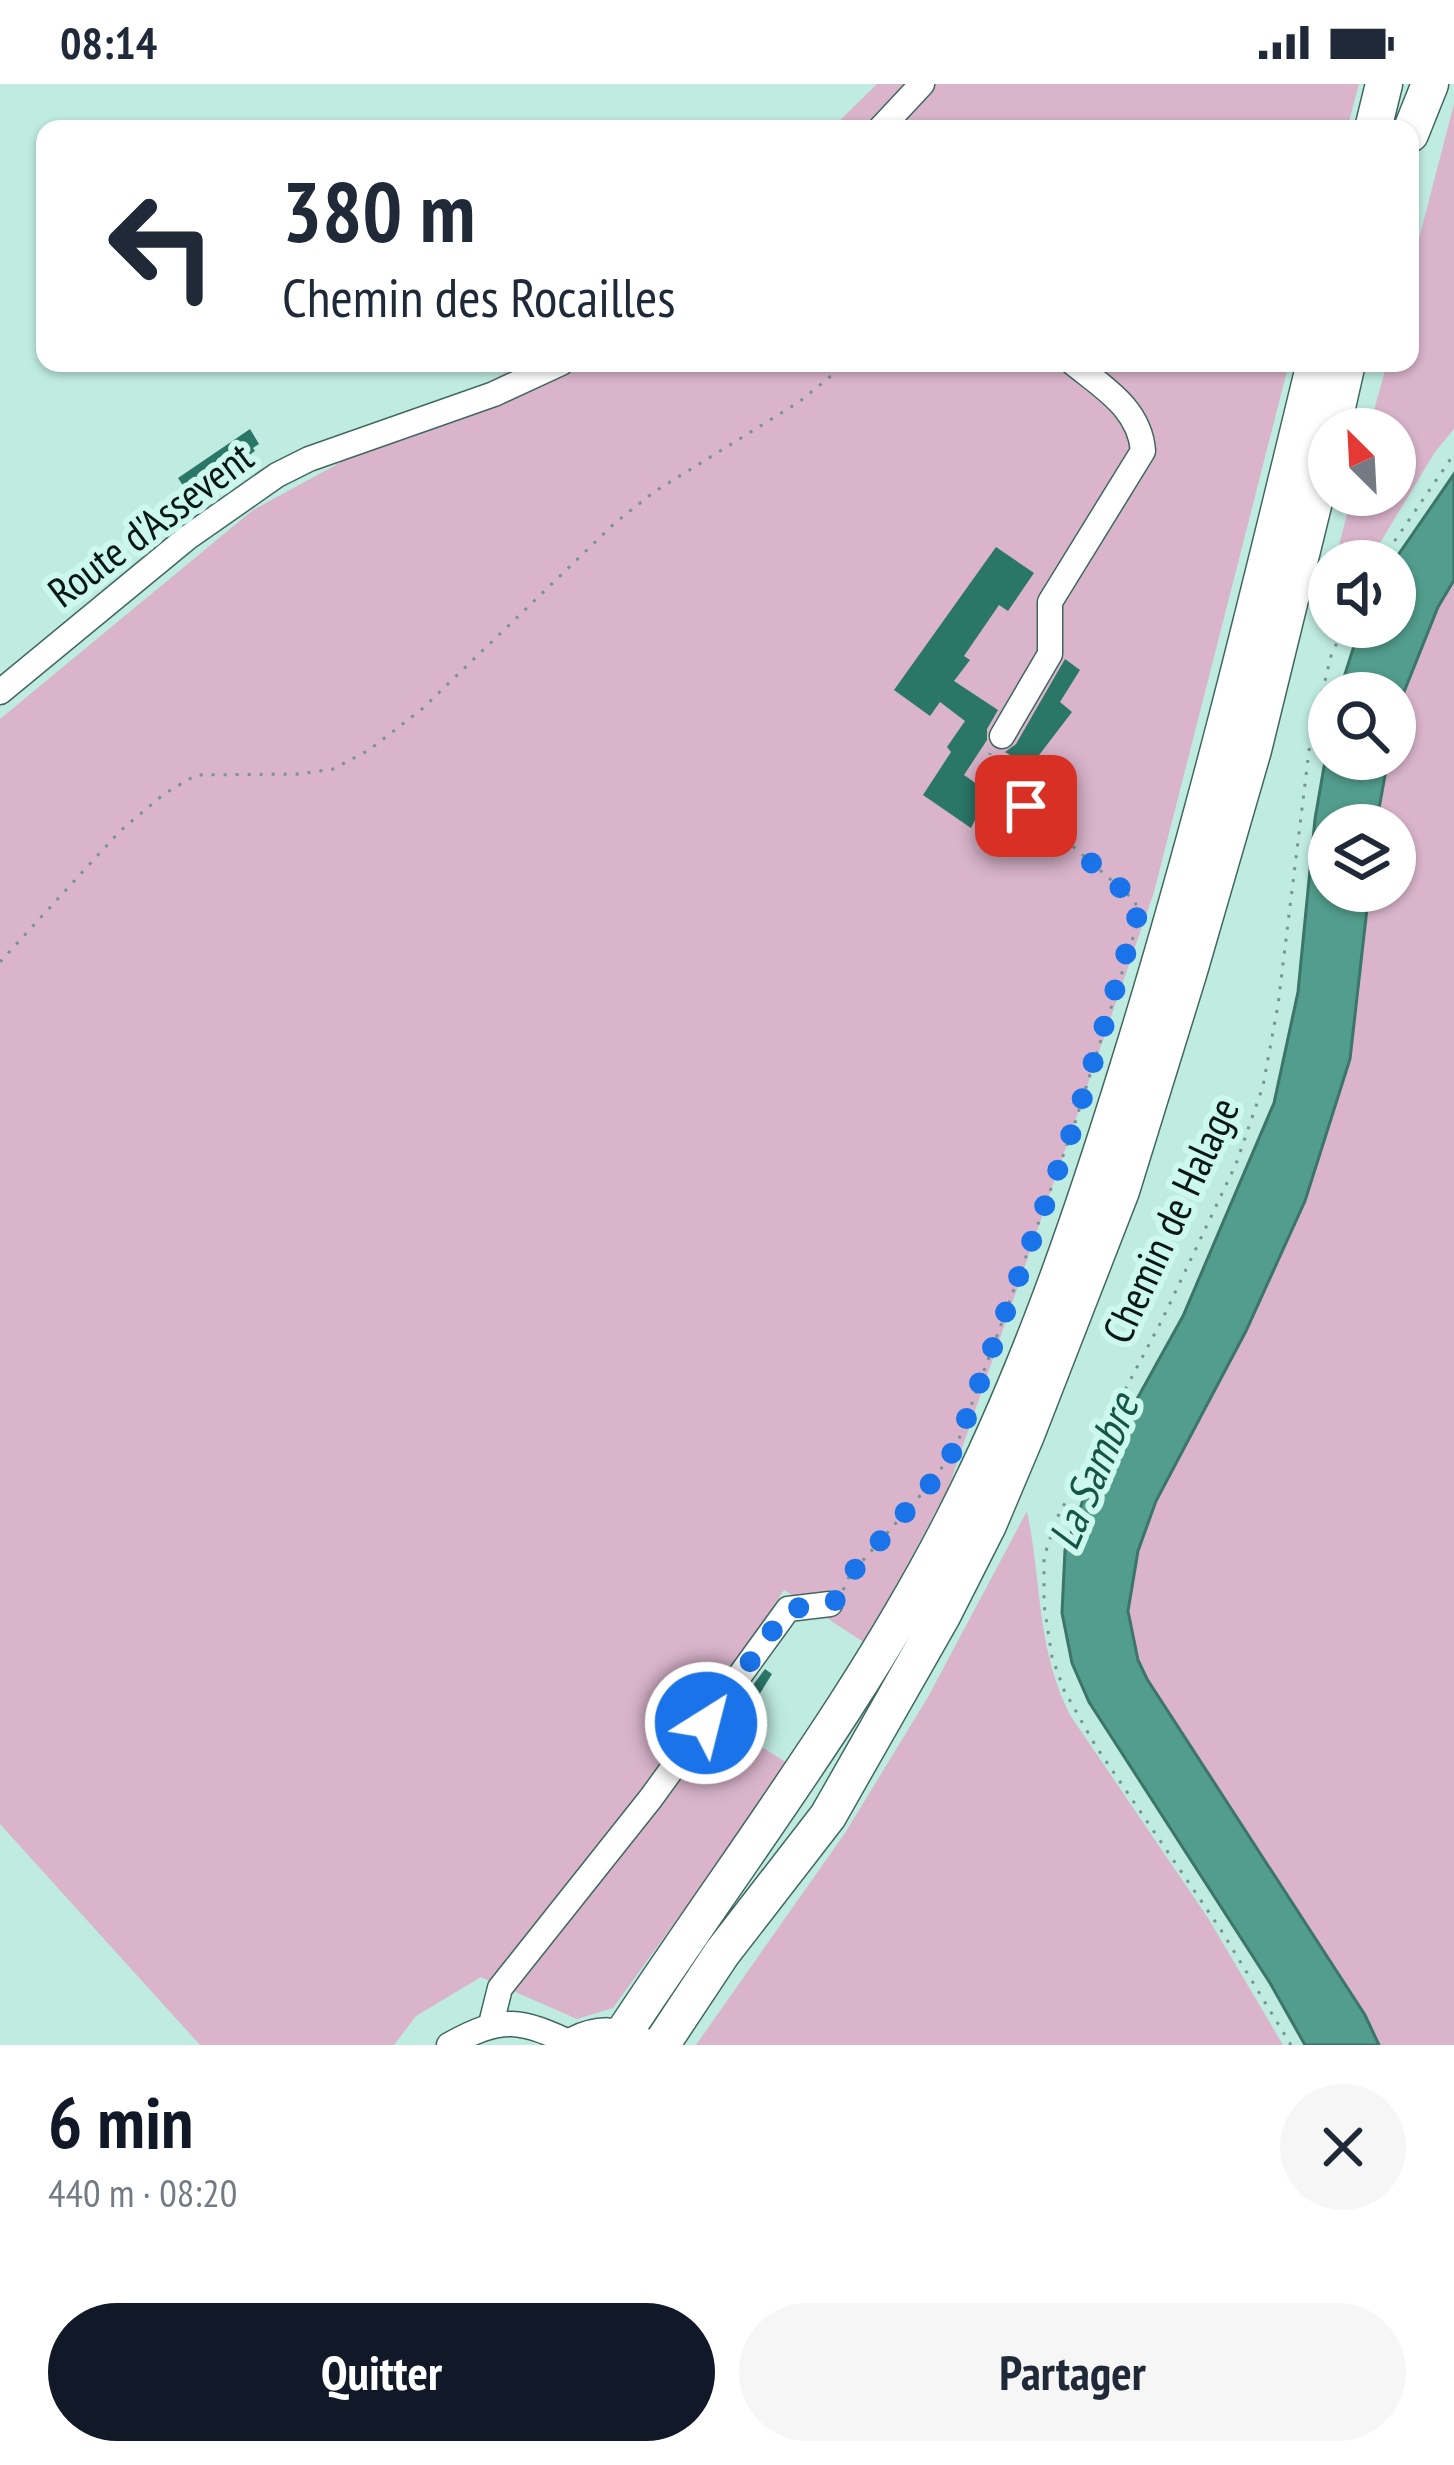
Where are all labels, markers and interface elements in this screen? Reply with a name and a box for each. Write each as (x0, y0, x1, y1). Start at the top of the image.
text: 08:14 (60, 13, 157, 71)
text: 380 m (282, 156, 475, 265)
icon: left (84, 168, 240, 324)
text: Chemin des Rocailles (282, 262, 676, 332)
north arrow (1308, 408, 1416, 516)
map controls (1308, 408, 1416, 912)
street label: Route d'Assevent (37, 429, 264, 619)
button: sound (1308, 540, 1416, 648)
button: search (1308, 672, 1416, 780)
pin (975, 755, 1077, 857)
icon: arrive (993, 773, 1059, 839)
button: layers (1308, 804, 1416, 912)
street label: Chemin de Halage (1089, 1088, 1251, 1352)
water label: La Sambre (1034, 1383, 1151, 1557)
position arrow (643, 1660, 769, 1786)
text: 6 min (48, 2075, 193, 2168)
button: close (1280, 2084, 1406, 2210)
text: 440 m · 08:20 (48, 2167, 237, 2218)
button: Quitter (48, 2303, 715, 2441)
button: Partager (739, 2303, 1406, 2441)

